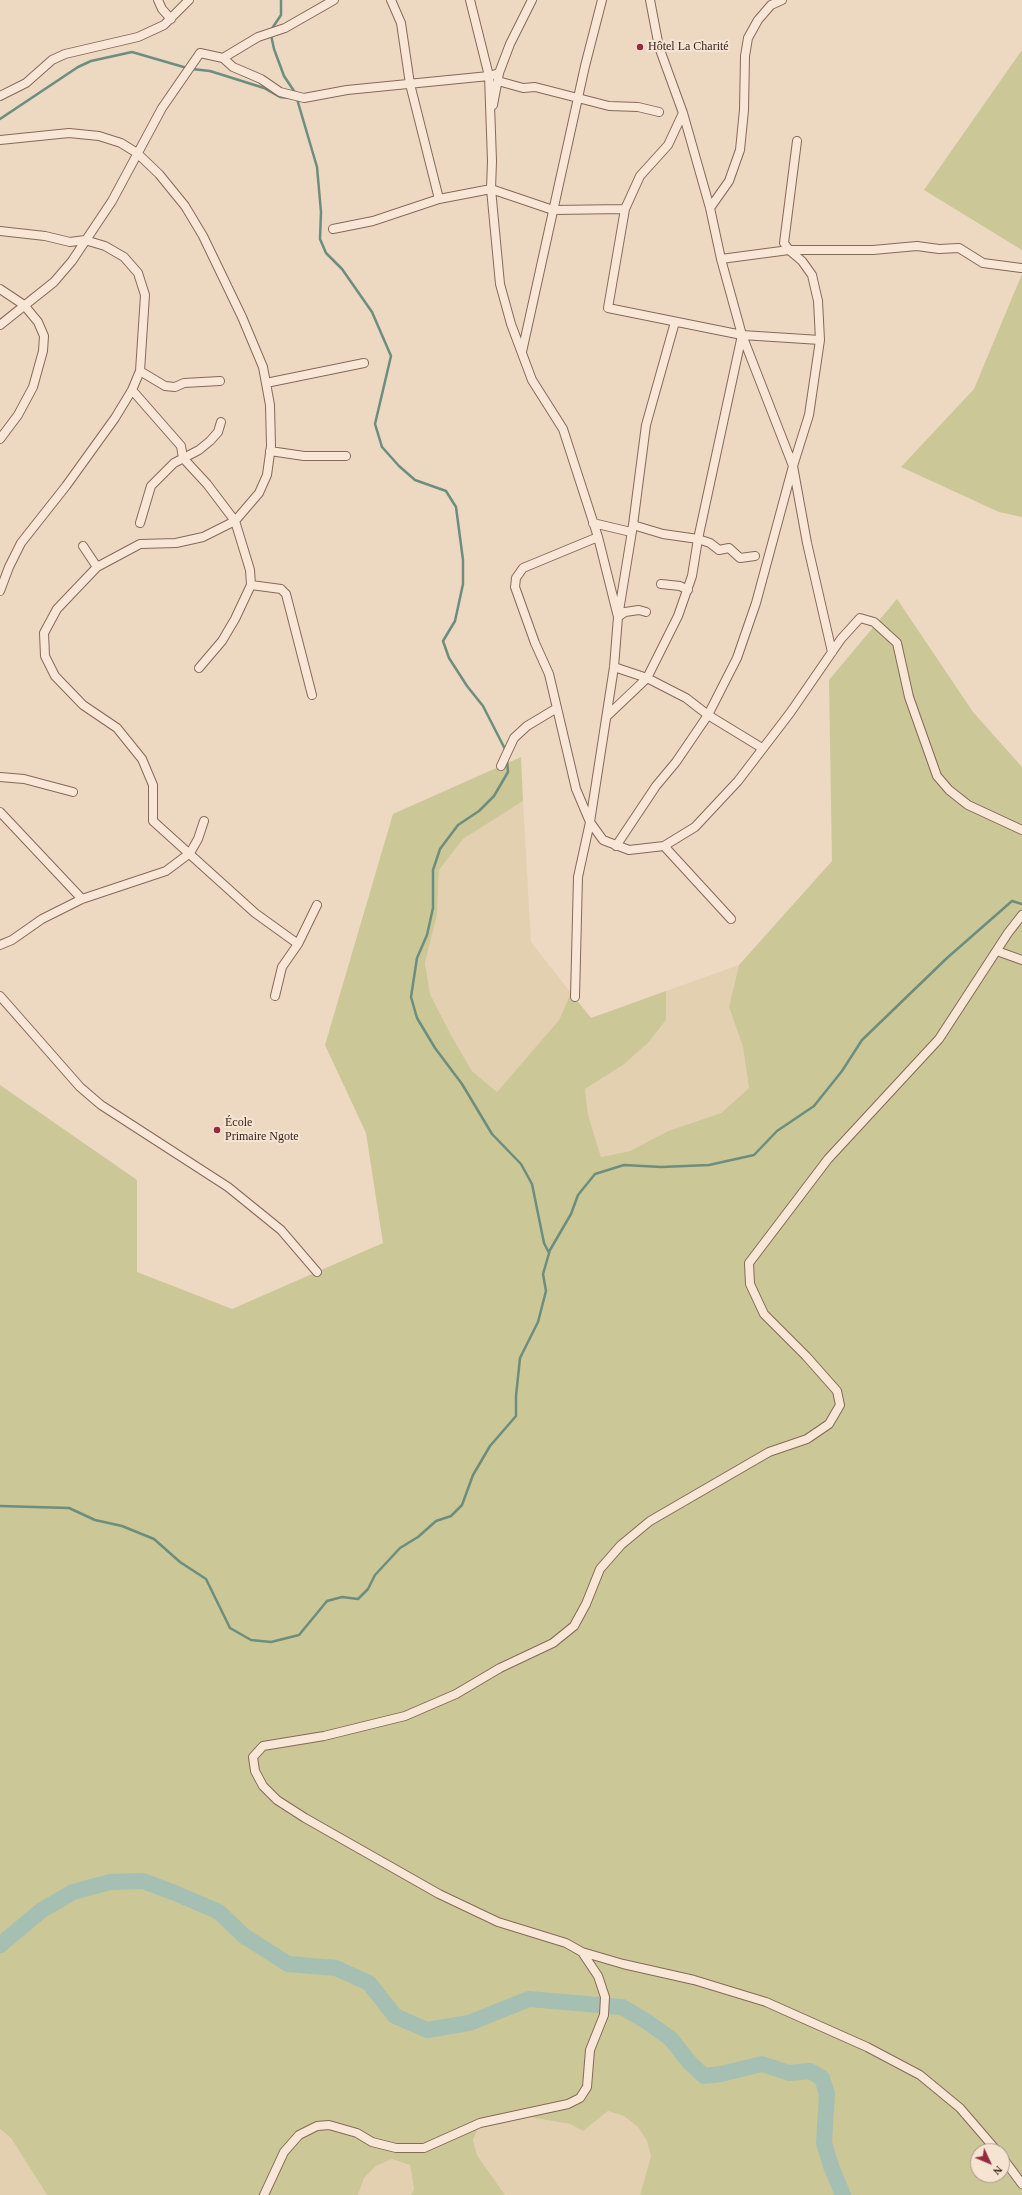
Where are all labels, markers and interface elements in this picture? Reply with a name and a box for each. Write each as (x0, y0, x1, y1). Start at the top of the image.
place label: Hôtel La Charité (648, 40, 729, 54)
marker: Hôtel La Charité (635, 42, 645, 52)
place label: École Primaire Ngote (225, 1116, 299, 1144)
marker: École Primaire Ngote (212, 1125, 222, 1135)
north arrow (970, 2143, 1010, 2183)
text: N (991, 2164, 1005, 2178)

